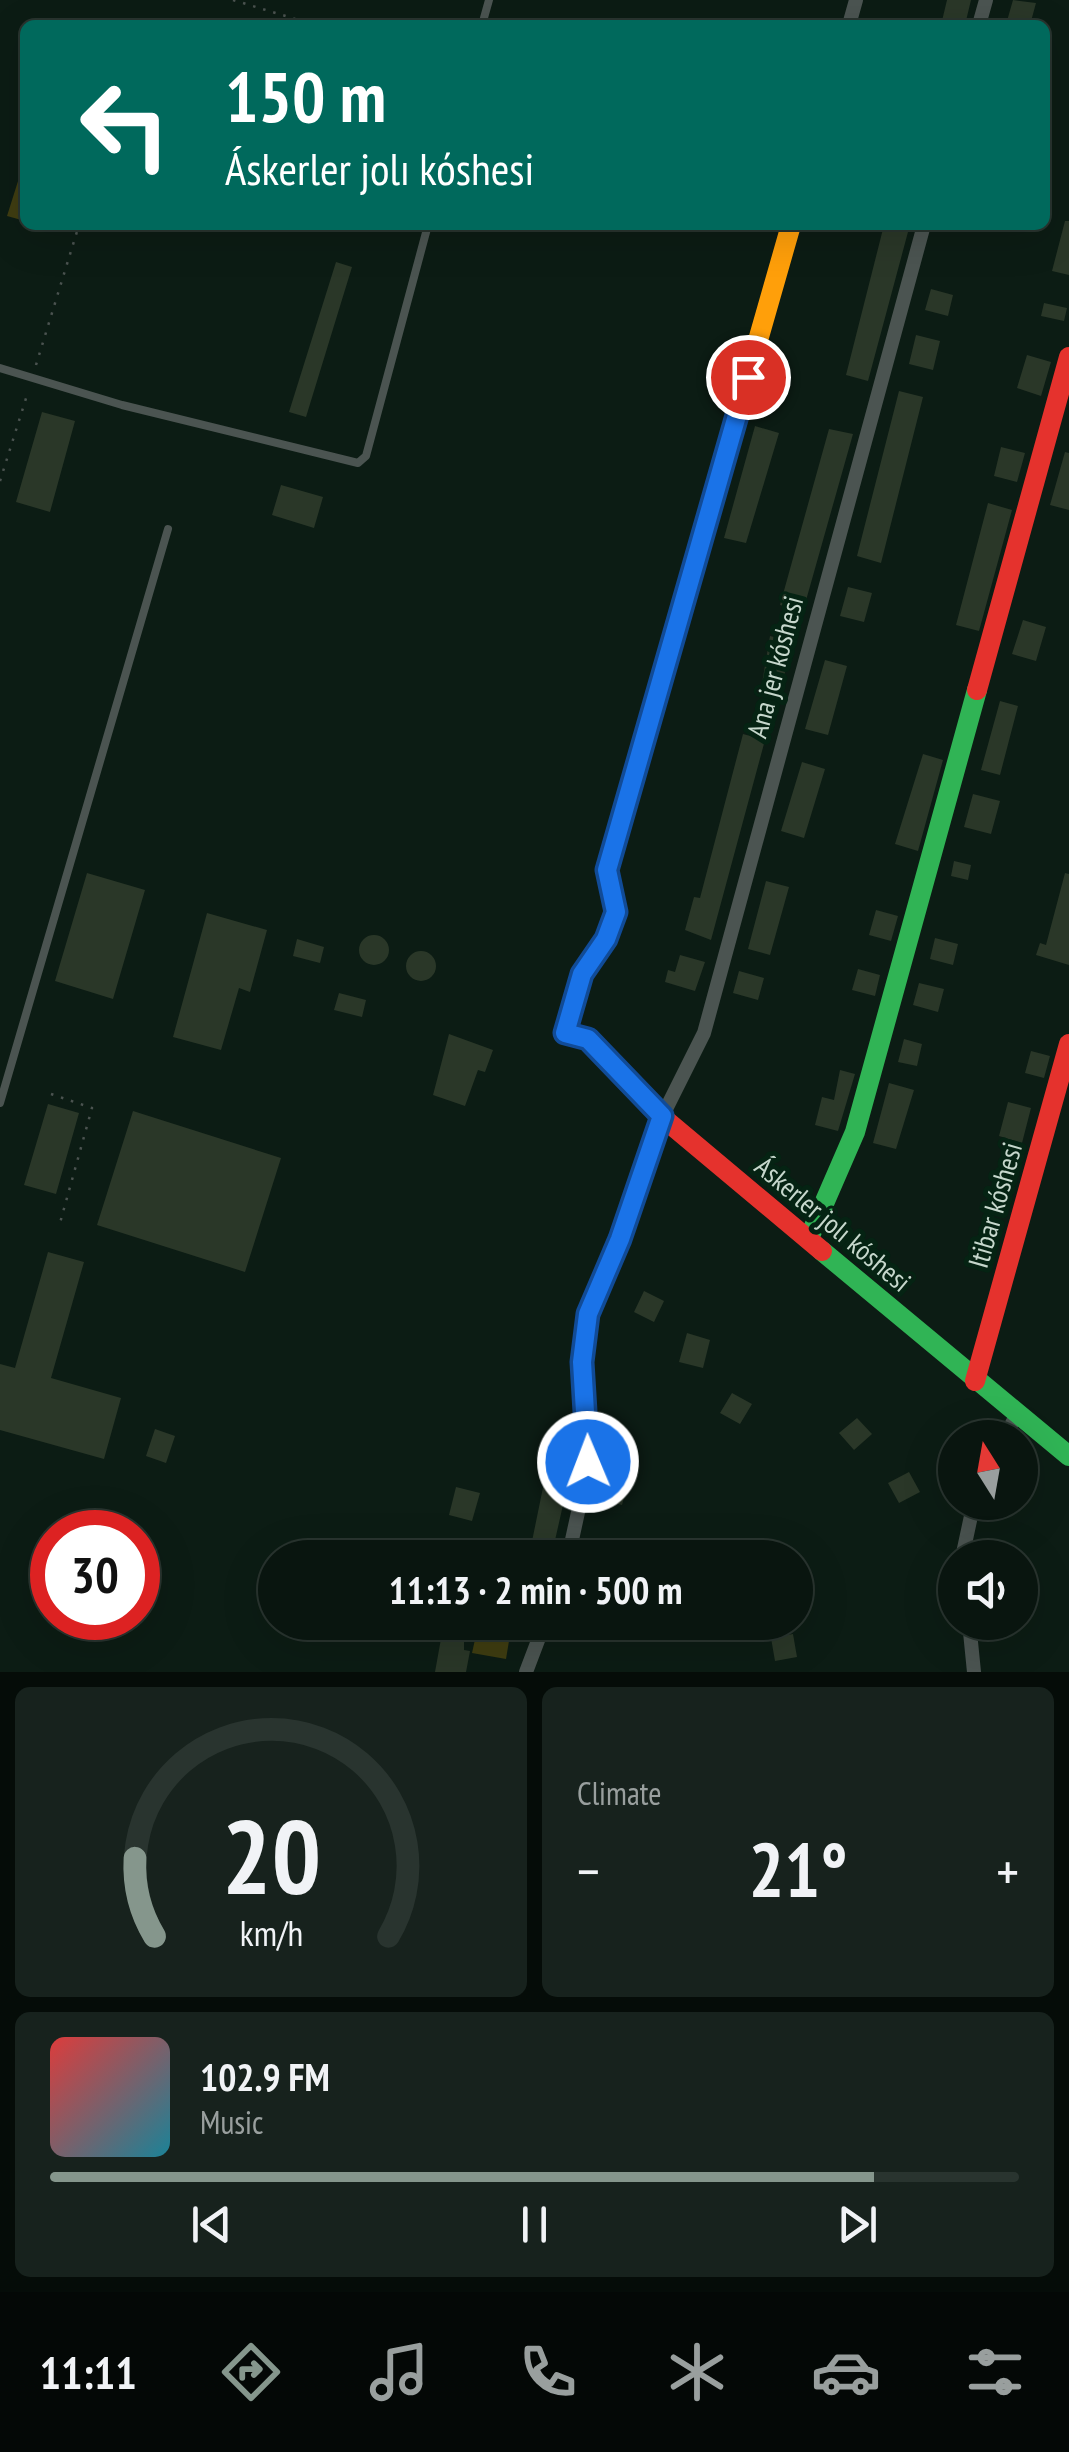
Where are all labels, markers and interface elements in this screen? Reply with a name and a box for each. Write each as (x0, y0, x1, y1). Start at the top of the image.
text: 150 m (225, 51, 386, 141)
icon: left (60, 60, 190, 190)
text: Áskerler jolı kóshesi (225, 139, 534, 197)
pin (706, 335, 791, 420)
icon: arrive (721, 350, 776, 405)
street label: Ana jer kóshesi (738, 592, 811, 742)
street label: Itibar kóshesi (959, 1138, 1030, 1272)
street label: Áskerler jolı kóshesi (748, 1148, 919, 1300)
position arrow (536, 1410, 640, 1514)
north arrow (938, 1420, 1038, 1520)
map controls (938, 1420, 1038, 1640)
speed limit sign: 30 (30, 1510, 160, 1640)
button: sound (938, 1540, 1038, 1640)
text: 11:13 · 2 min · 500 m (389, 1565, 682, 1614)
text: Climate (577, 1772, 661, 1814)
text: 20 (221, 1788, 321, 1923)
text: 21° (748, 1821, 848, 1918)
text: − (577, 1835, 600, 1906)
text: + (996, 1835, 1019, 1906)
text: km/h (239, 1910, 303, 1956)
text: 102.9 FM (200, 2052, 330, 2101)
text: Music (200, 2101, 263, 2143)
icon: previous (184, 2197, 239, 2252)
icon: pause (507, 2197, 562, 2252)
icon: next (830, 2197, 885, 2252)
icon: directions (216, 2337, 286, 2407)
icon: music (364, 2337, 434, 2407)
icon: phone (513, 2337, 583, 2407)
icon: climate (662, 2337, 732, 2407)
icon: car (811, 2337, 881, 2407)
icon: filters (960, 2337, 1030, 2407)
text: 11:11 (39, 2343, 137, 2401)

